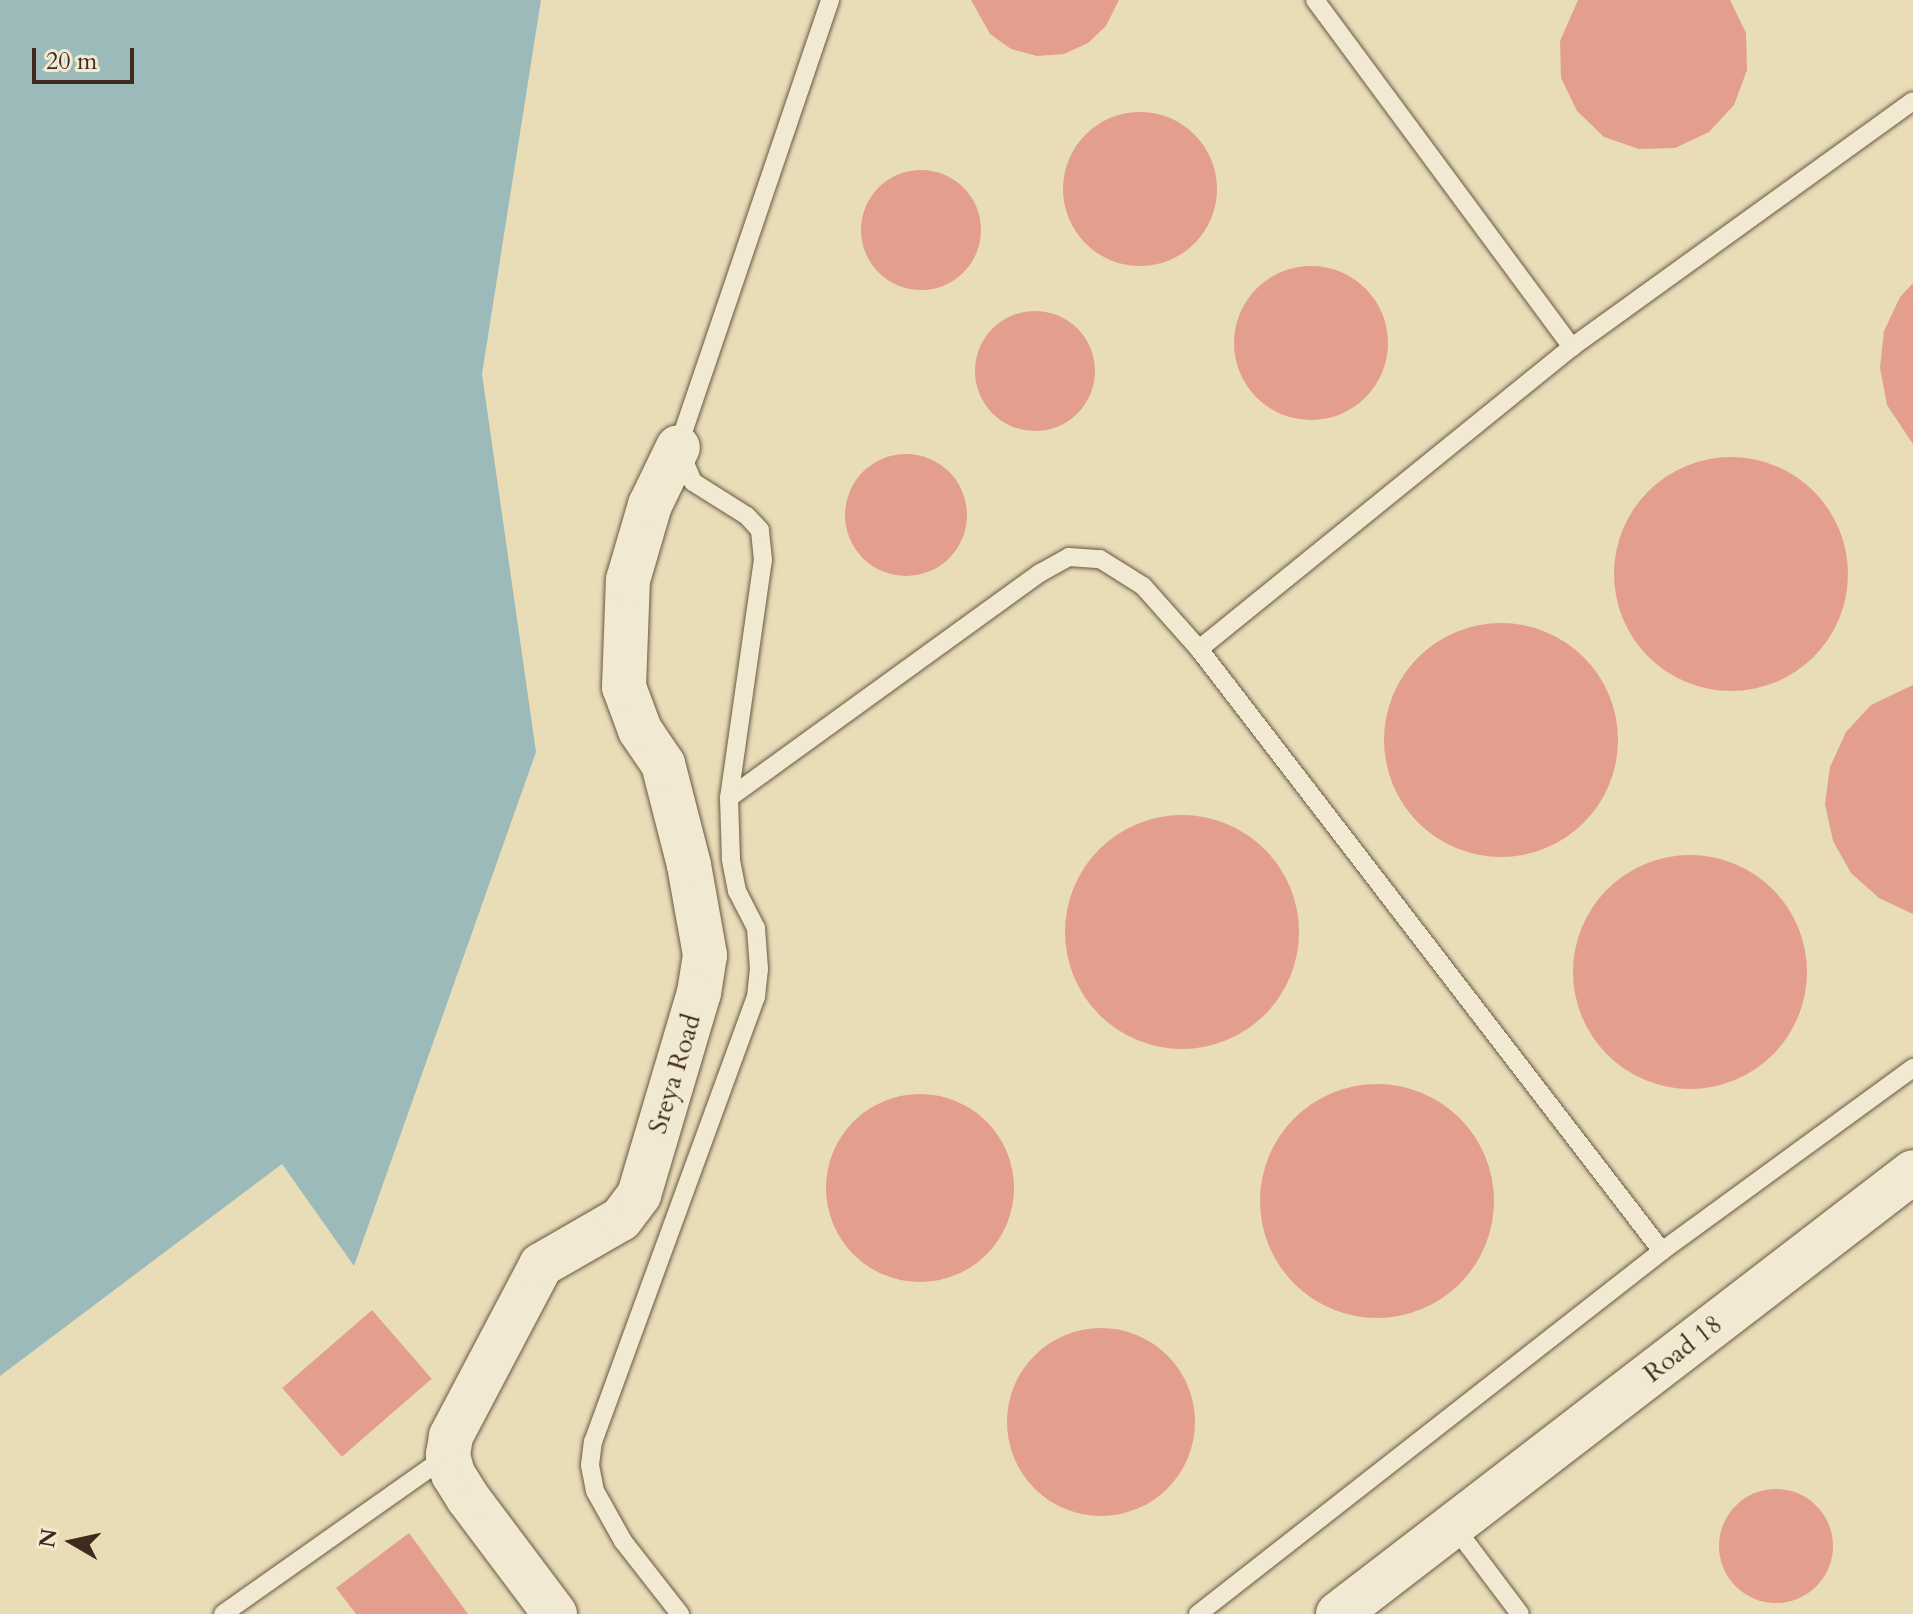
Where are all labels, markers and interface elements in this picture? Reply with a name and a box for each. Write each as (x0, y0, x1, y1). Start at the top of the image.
scale bar (36, 32, 138, 82)
text: 20 m (46, 45, 97, 78)
street label: Sreya Road (642, 1010, 708, 1138)
street label: Road 18 (1638, 1309, 1728, 1389)
north arrow (32, 1502, 112, 1582)
text: N (32, 1526, 65, 1550)

